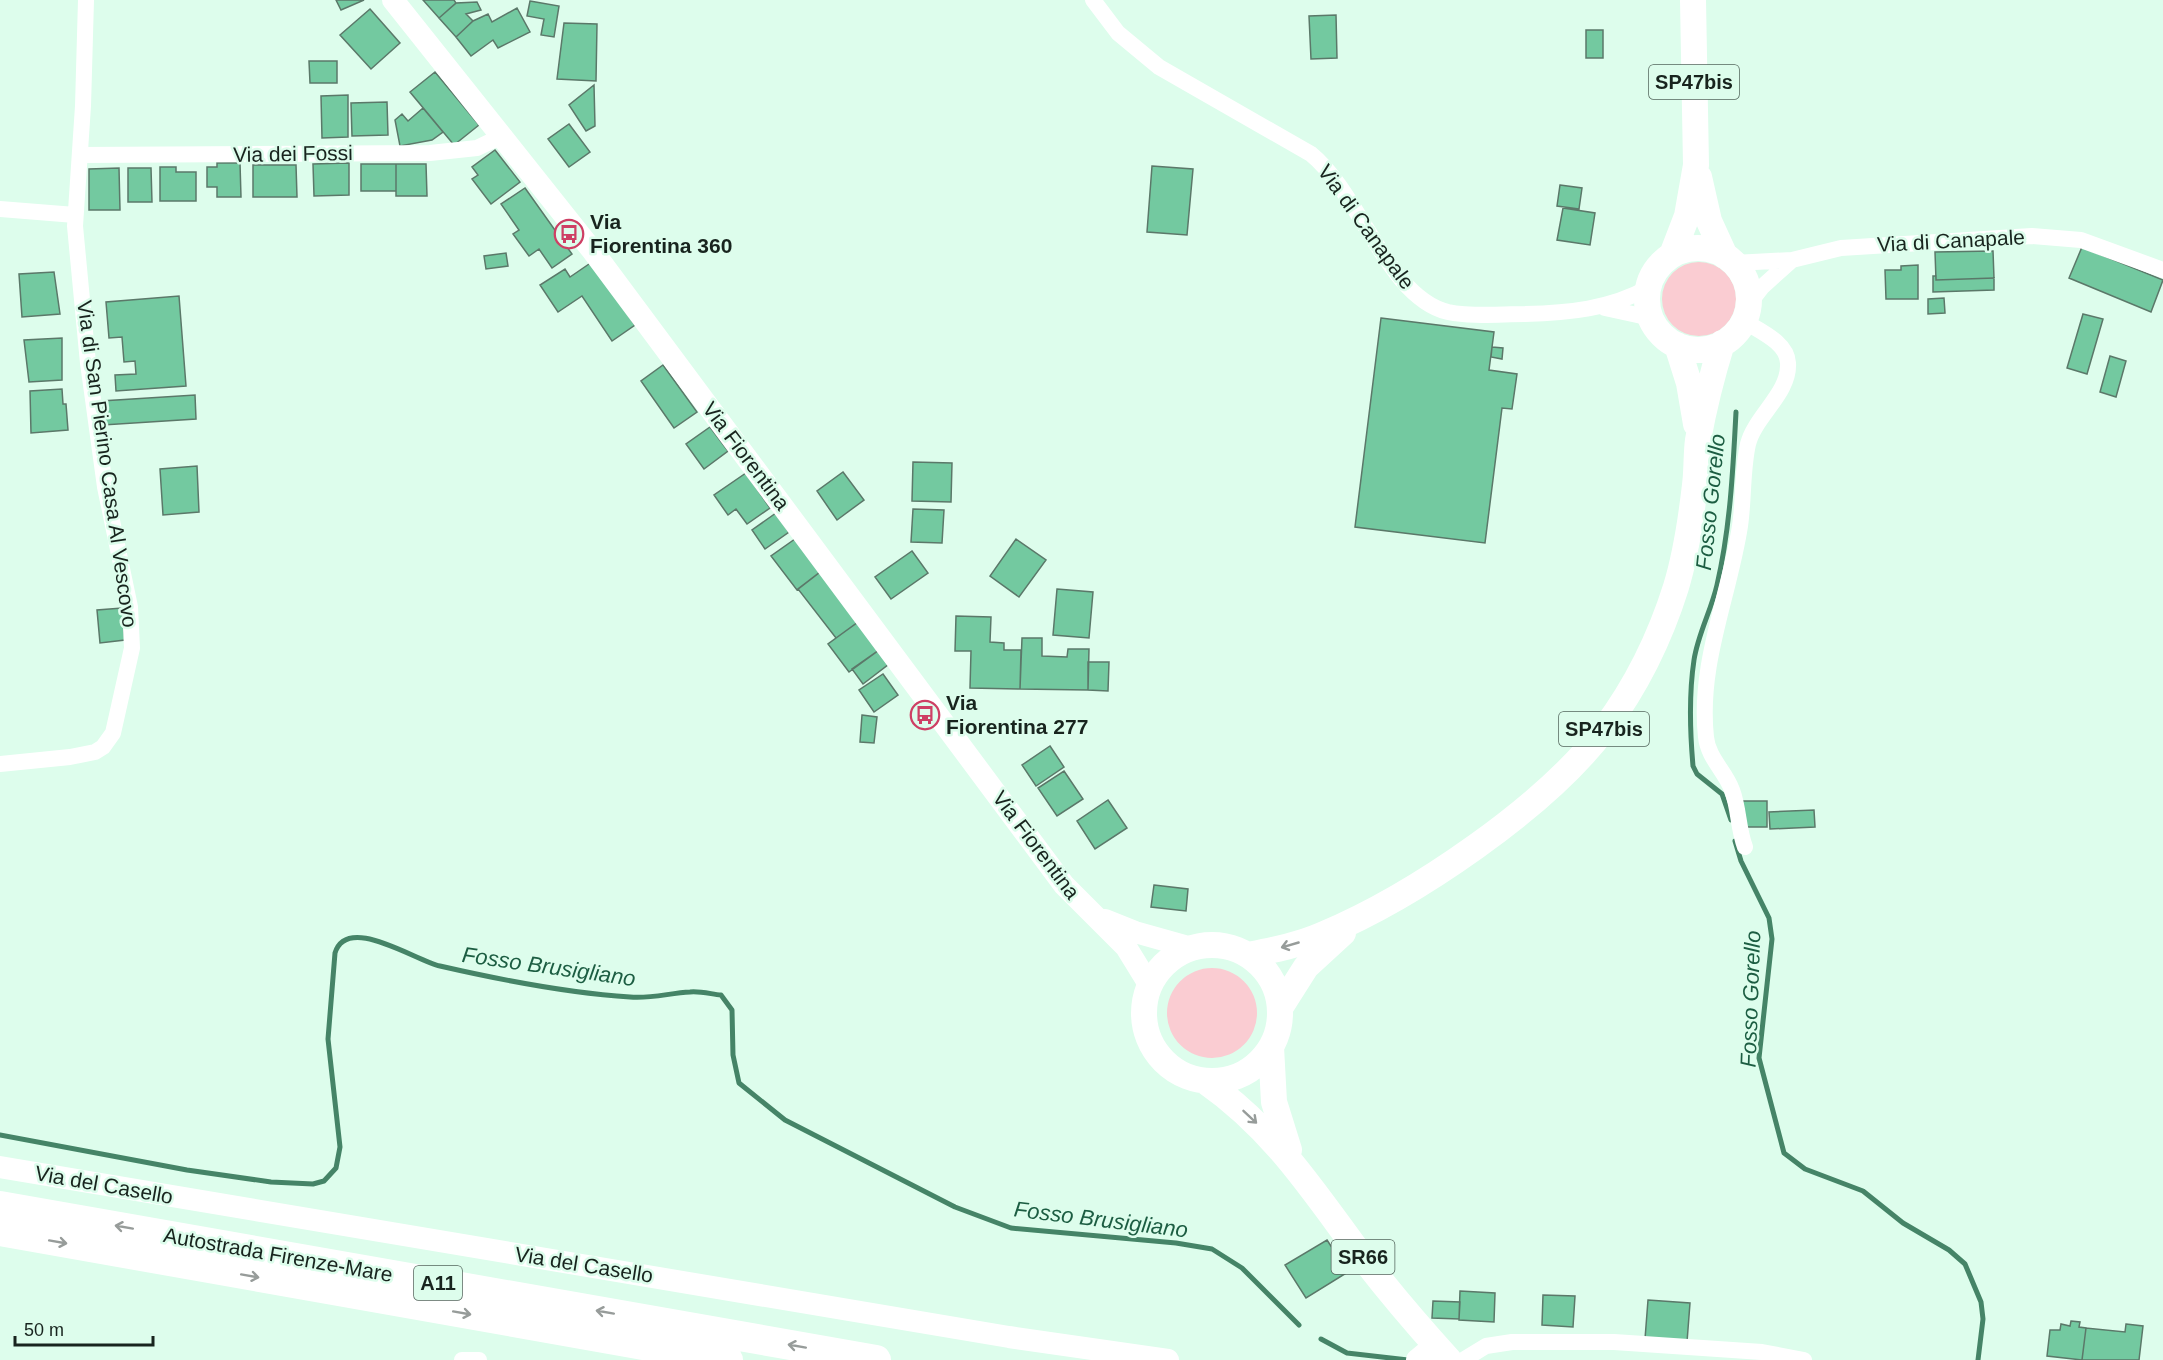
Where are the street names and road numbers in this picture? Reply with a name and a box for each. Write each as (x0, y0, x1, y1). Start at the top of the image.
road number: SP47bis (1649, 65, 1739, 99)
street label: Via dei Fossi (233, 141, 353, 166)
street label: Via di Canapale (1314, 160, 1419, 293)
street label: Via di Canapale (1877, 225, 2025, 256)
street label: Via di San Pierino Casa Al Vescovo (73, 299, 142, 629)
street label: Via Fiorentina (698, 397, 795, 514)
road number: SP47bis (1559, 712, 1649, 746)
street label: Via Fiorentina (988, 786, 1085, 903)
street label: Via del Casello (33, 1161, 175, 1208)
street label: Autostrada Firenze-Mare (162, 1223, 394, 1286)
road number: SR66 (1332, 1240, 1394, 1274)
street label: Via del Casello (513, 1242, 655, 1287)
road number: A11 (414, 1266, 462, 1300)

